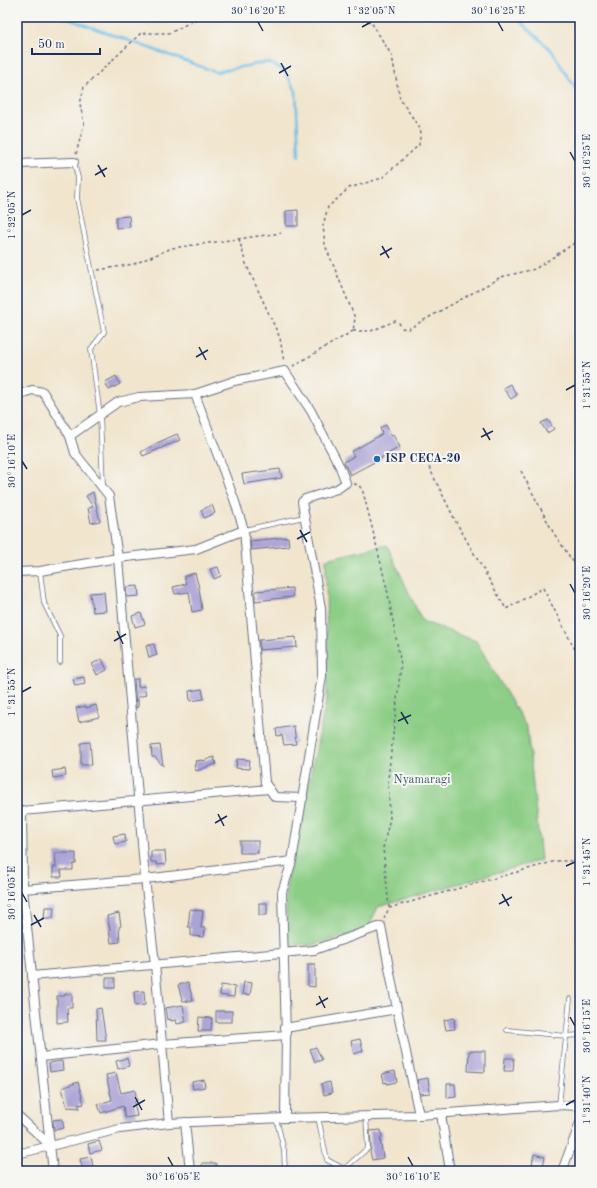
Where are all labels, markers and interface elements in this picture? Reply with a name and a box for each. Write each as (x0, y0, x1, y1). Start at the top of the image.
text: 30°16'20"E (231, 6, 285, 16)
text: 1°32'05"N (347, 6, 396, 16)
text: 30°16'25"E (471, 6, 525, 16)
scale bar (32, 30, 100, 56)
text: 50 m (38, 38, 65, 51)
text: 30°16'25"E (582, 134, 592, 188)
text: 1°32'05"N (7, 190, 17, 239)
text: 1°31'55"N (582, 360, 592, 409)
text: 30°16'10"E (7, 434, 17, 488)
place label: ISP CECA-20 (385, 453, 460, 465)
marker: ISP CECA-20 (372, 454, 382, 464)
text: 30°16'20"E (582, 566, 592, 620)
text: 1°31'55"N (7, 667, 17, 716)
park label: Nyamaragi (393, 774, 451, 786)
text: 1°31'45"N (582, 837, 592, 886)
text: 30°16'05"E (7, 866, 17, 920)
text: 30°16'15"E (582, 999, 592, 1053)
text: 1°31'40"N (582, 1075, 592, 1124)
text: 30°16'05"E (146, 1172, 200, 1182)
text: 30°16'10"E (386, 1172, 440, 1182)

